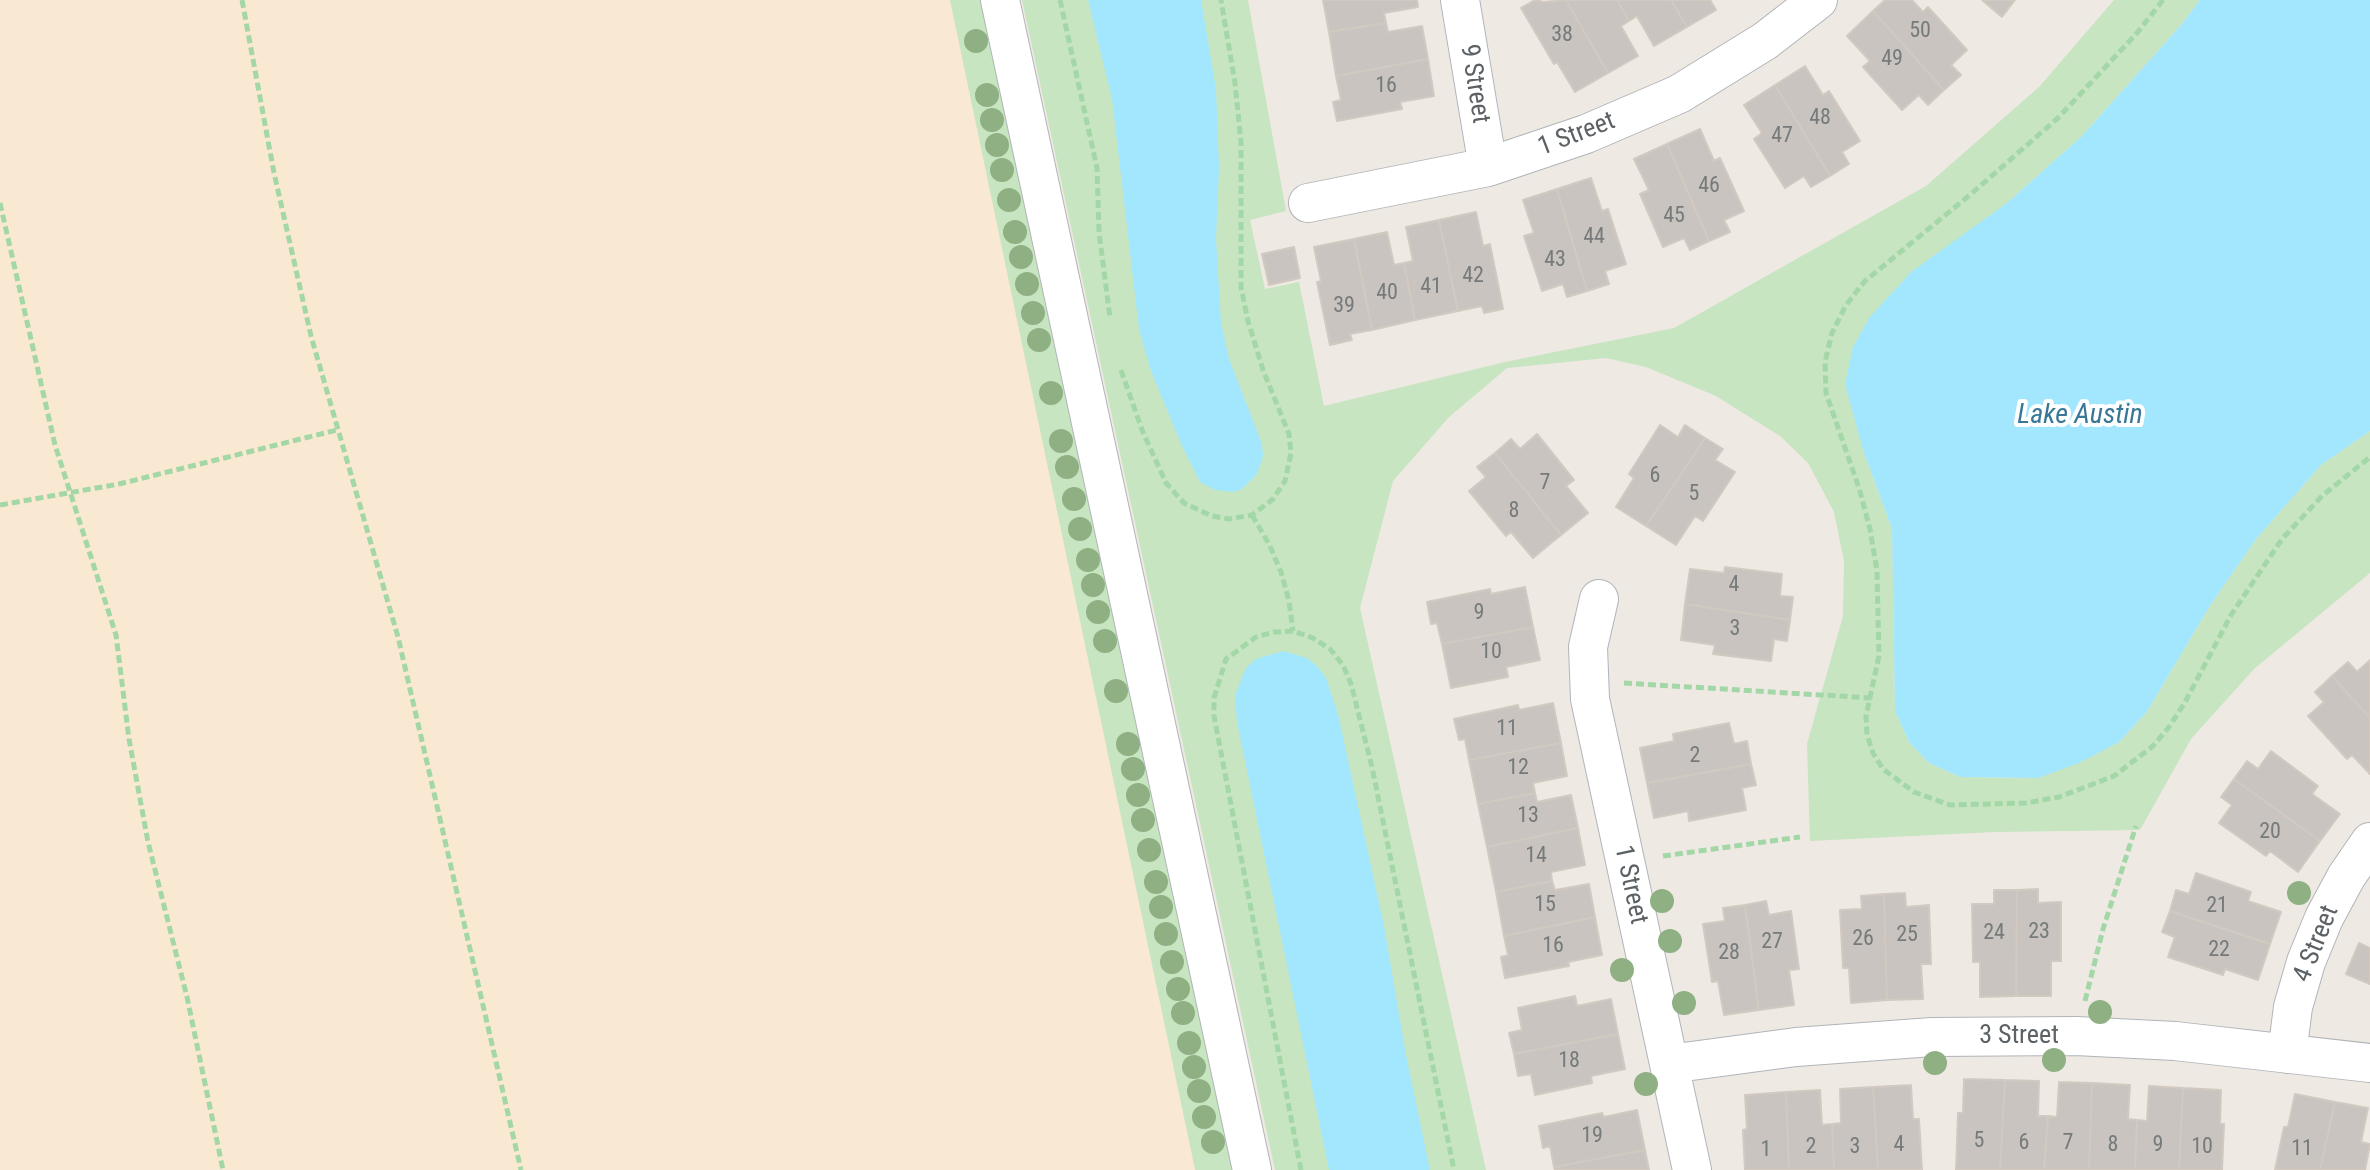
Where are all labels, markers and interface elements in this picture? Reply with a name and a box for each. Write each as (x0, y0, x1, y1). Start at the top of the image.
house number: 50 (1909, 18, 1931, 44)
house number: 38 (1551, 22, 1573, 48)
street label: 9 Street (1452, 42, 1496, 126)
house number: 49 (1881, 46, 1903, 72)
house number: 16 (1375, 73, 1397, 99)
house number: 48 (1809, 105, 1831, 131)
street label: 1 Street (1534, 106, 1620, 164)
house number: 47 (1771, 123, 1793, 149)
house number: 46 (1698, 173, 1720, 199)
house number: 45 (1663, 203, 1685, 229)
house number: 44 (1583, 224, 1605, 250)
house number: 43 (1544, 247, 1566, 273)
house number: 42 (1462, 263, 1484, 289)
house number: 41 (1420, 274, 1442, 300)
house number: 40 (1376, 280, 1398, 306)
house number: 39 (1333, 293, 1355, 319)
water label: Lake Austin (2017, 399, 2143, 433)
house number: 6 (1650, 463, 1660, 489)
house number: 7 (1540, 470, 1550, 496)
house number: 5 (1689, 481, 1699, 507)
house number: 8 (1509, 498, 1519, 524)
house number: 4 (1729, 572, 1739, 598)
house number: 9 (1474, 600, 1484, 626)
house number: 3 (1730, 616, 1740, 642)
house number: 10 (1480, 639, 1502, 665)
house number: 11 (1496, 716, 1518, 742)
house number: 2 (1690, 743, 1700, 769)
house number: 12 (1507, 755, 1529, 781)
house number: 13 (1517, 803, 1539, 829)
house number: 20 (2259, 819, 2281, 845)
house number: 14 (1525, 843, 1547, 869)
street label: 1 Street (1606, 843, 1654, 927)
house number: 15 (1534, 892, 1556, 918)
house number: 21 (2206, 893, 2228, 919)
street label: 4 Street (2288, 901, 2346, 987)
house number: 23 (2028, 919, 2050, 945)
house number: 24 (1983, 920, 2005, 946)
house number: 25 (1896, 922, 1918, 948)
house number: 26 (1852, 926, 1874, 952)
house number: 27 (1761, 929, 1783, 955)
house number: 16 (1542, 933, 1564, 959)
house number: 22 (2208, 937, 2230, 963)
house number: 28 (1718, 940, 1740, 966)
street label: 3 Street (1979, 1020, 2059, 1052)
house number: 18 (1558, 1048, 1580, 1074)
house number: 19 (1581, 1123, 1603, 1149)
house number: 5 (1974, 1128, 1984, 1154)
house number: 6 (2019, 1130, 2029, 1156)
house number: 7 (2063, 1130, 2073, 1156)
house number: 4 (1894, 1132, 1904, 1158)
house number: 8 (2108, 1132, 2118, 1158)
house number: 9 (2153, 1132, 2163, 1158)
house number: 2 (1806, 1134, 1816, 1160)
house number: 3 (1850, 1134, 1860, 1160)
house number: 10 (2191, 1134, 2213, 1160)
house number: 11 (2291, 1136, 2313, 1162)
house number: 1 (1761, 1137, 1771, 1163)

